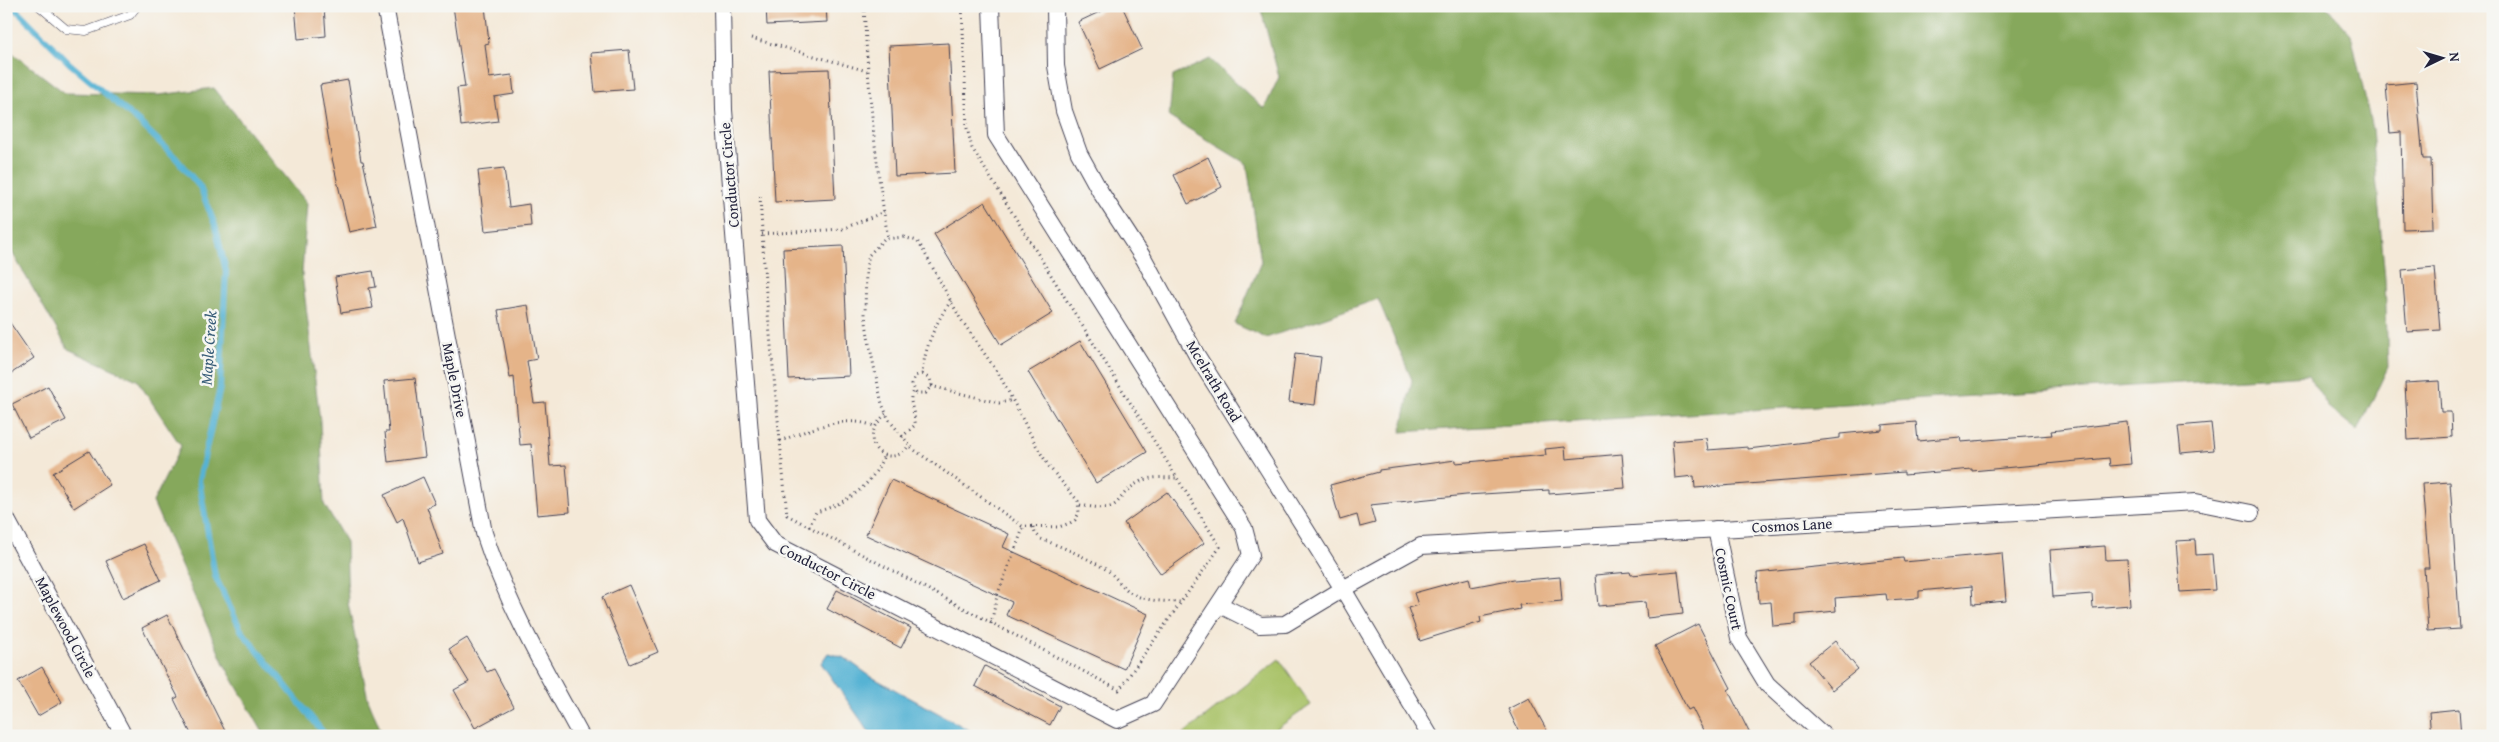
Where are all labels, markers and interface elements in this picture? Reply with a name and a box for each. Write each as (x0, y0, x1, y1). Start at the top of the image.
north arrow (2416, 32, 2466, 82)
text: N (2445, 51, 2465, 63)
street label: Conductor Circle (714, 122, 744, 228)
water label: Maple Creek (193, 309, 223, 386)
street label: Mcelrath Road (1181, 336, 1247, 426)
street label: Maple Drive (437, 341, 473, 419)
street label: Cosmos Lane (1751, 512, 1833, 538)
street label: Conductor Circle (776, 538, 880, 604)
street label: Cosmic Court (1710, 546, 1748, 633)
street label: Maplewood Circle (30, 573, 102, 681)

